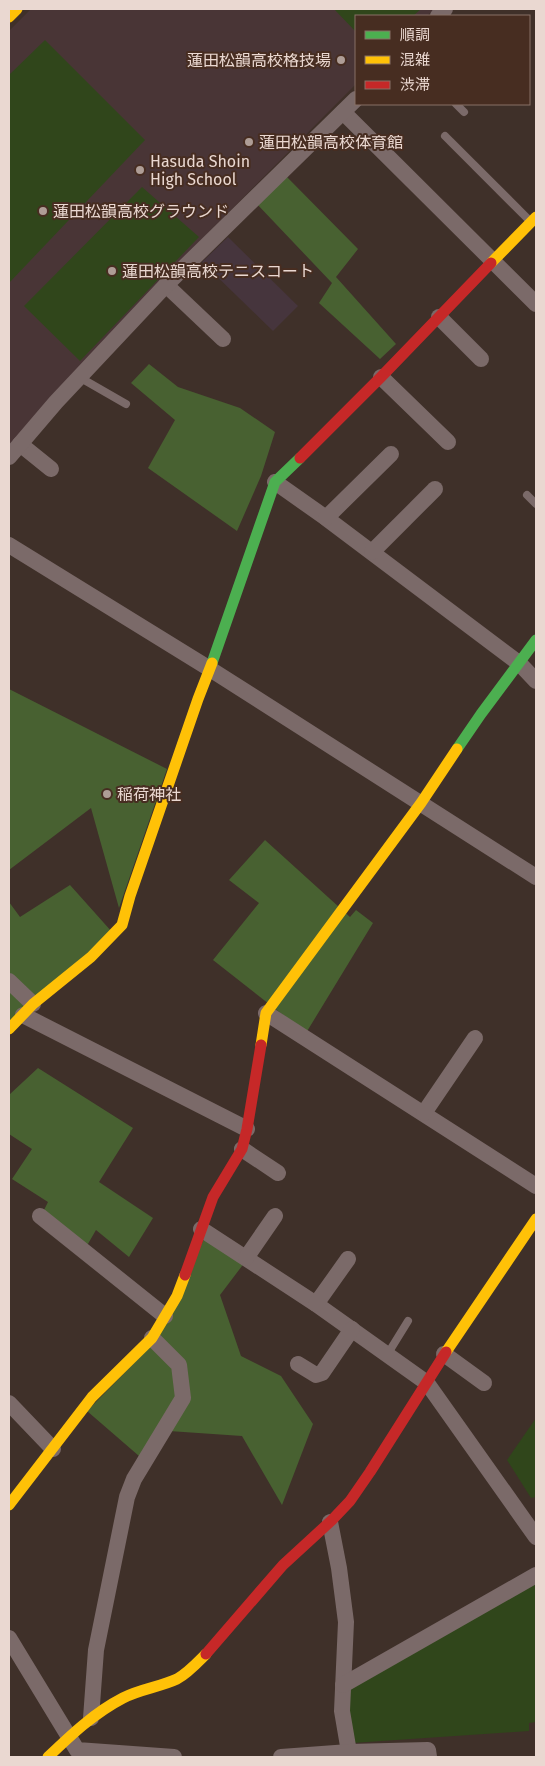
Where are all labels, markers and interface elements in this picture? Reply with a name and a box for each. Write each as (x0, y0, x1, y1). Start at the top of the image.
legend (355, 15, 530, 105)
text: 順調 (400, 26, 430, 44)
place label: 蓮田松韻高校格技場 (187, 51, 331, 70)
text: 混雑 (400, 51, 430, 69)
marker: 蓮田松韻高校格技場 (335, 54, 347, 66)
text: 渋滞 (400, 76, 430, 94)
place label: 蓮田松韻高校体育館 (259, 133, 403, 152)
marker: 蓮田松韻高校体育館 (243, 136, 255, 148)
place label: Hasuda Shoin High School (150, 152, 250, 189)
marker: Hasuda Shoin High School (134, 164, 146, 176)
place label: 蓮田松韻高校グラウンド (53, 202, 229, 221)
marker: 蓮田松韻高校グラウンド (37, 205, 49, 217)
place label: 蓮田松韻高校テニスコート (122, 262, 314, 281)
marker: 蓮田松韻高校テニスコート (106, 265, 118, 277)
place label: 稲荷神社 (117, 785, 181, 804)
marker: 稲荷神社 (101, 788, 113, 800)

